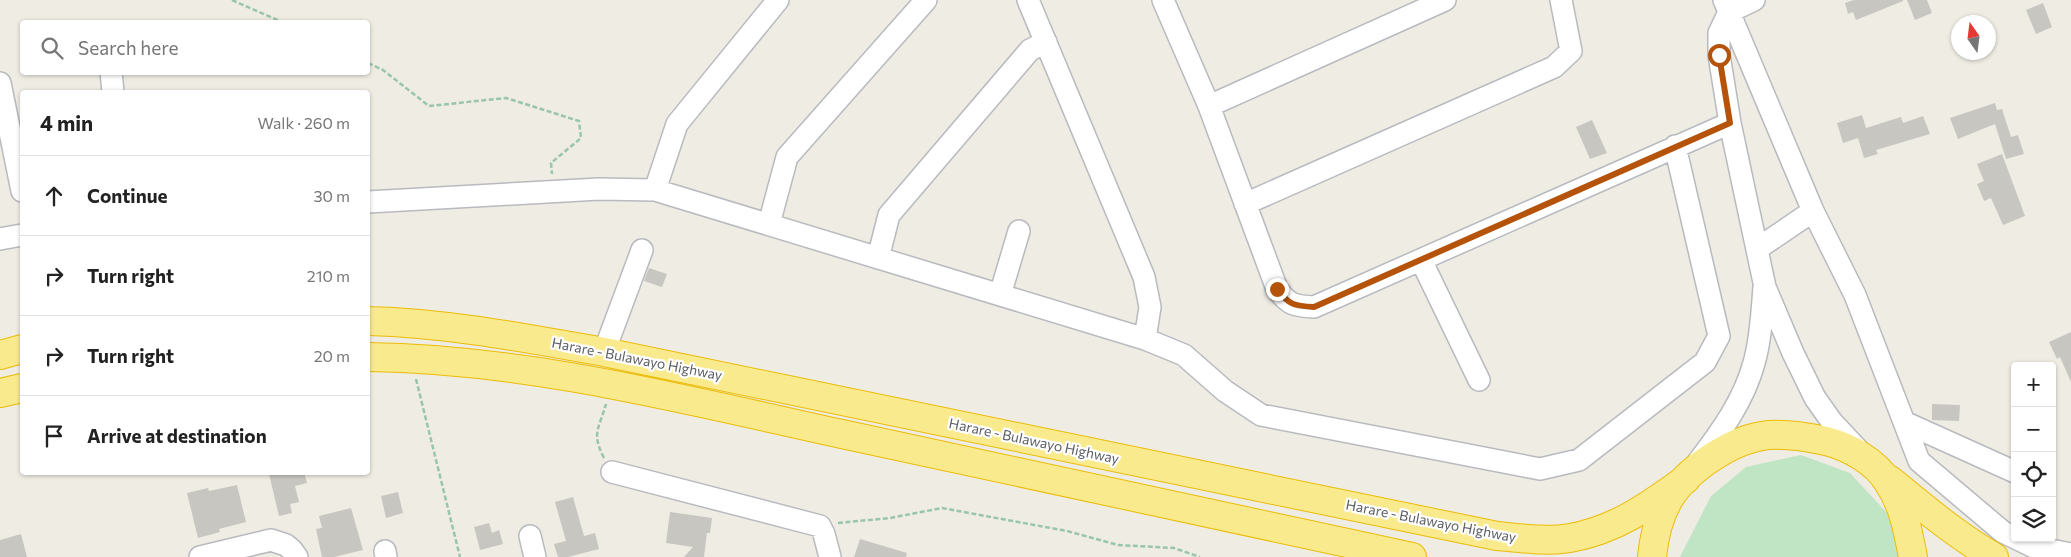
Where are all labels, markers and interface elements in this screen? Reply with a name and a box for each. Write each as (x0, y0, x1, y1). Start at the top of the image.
north arrow (1951, 15, 1996, 60)
search box (20, 20, 370, 75)
icon: search (38, 34, 66, 62)
text: Search here (78, 36, 178, 59)
route start (1708, 44, 1731, 67)
text: 4 min (40, 110, 93, 135)
text: Walk · 260 m (258, 113, 350, 132)
icon: ahead (40, 182, 68, 210)
text: Continue (87, 184, 167, 207)
text: 30 m (313, 186, 350, 205)
icon: right (40, 262, 68, 290)
text: Turn right (87, 264, 174, 287)
text: 210 m (307, 266, 350, 285)
route end (1266, 278, 1289, 301)
street label: Harare - Bulawayo Highway (550, 334, 724, 383)
icon: right (40, 342, 68, 370)
text: Turn right (87, 344, 174, 367)
text: 20 m (314, 346, 350, 365)
map controls (2011, 362, 2056, 542)
button: + (2011, 362, 2056, 407)
button: − (2011, 407, 2056, 452)
street label: Harare - Bulawayo Highway (947, 414, 1121, 467)
icon: arrive (40, 422, 68, 450)
text: Arrive at destination (87, 424, 267, 447)
button: locate (2011, 452, 2056, 497)
street label: Harare - Bulawayo Highway (1344, 496, 1518, 545)
button: layers (2011, 497, 2056, 542)

